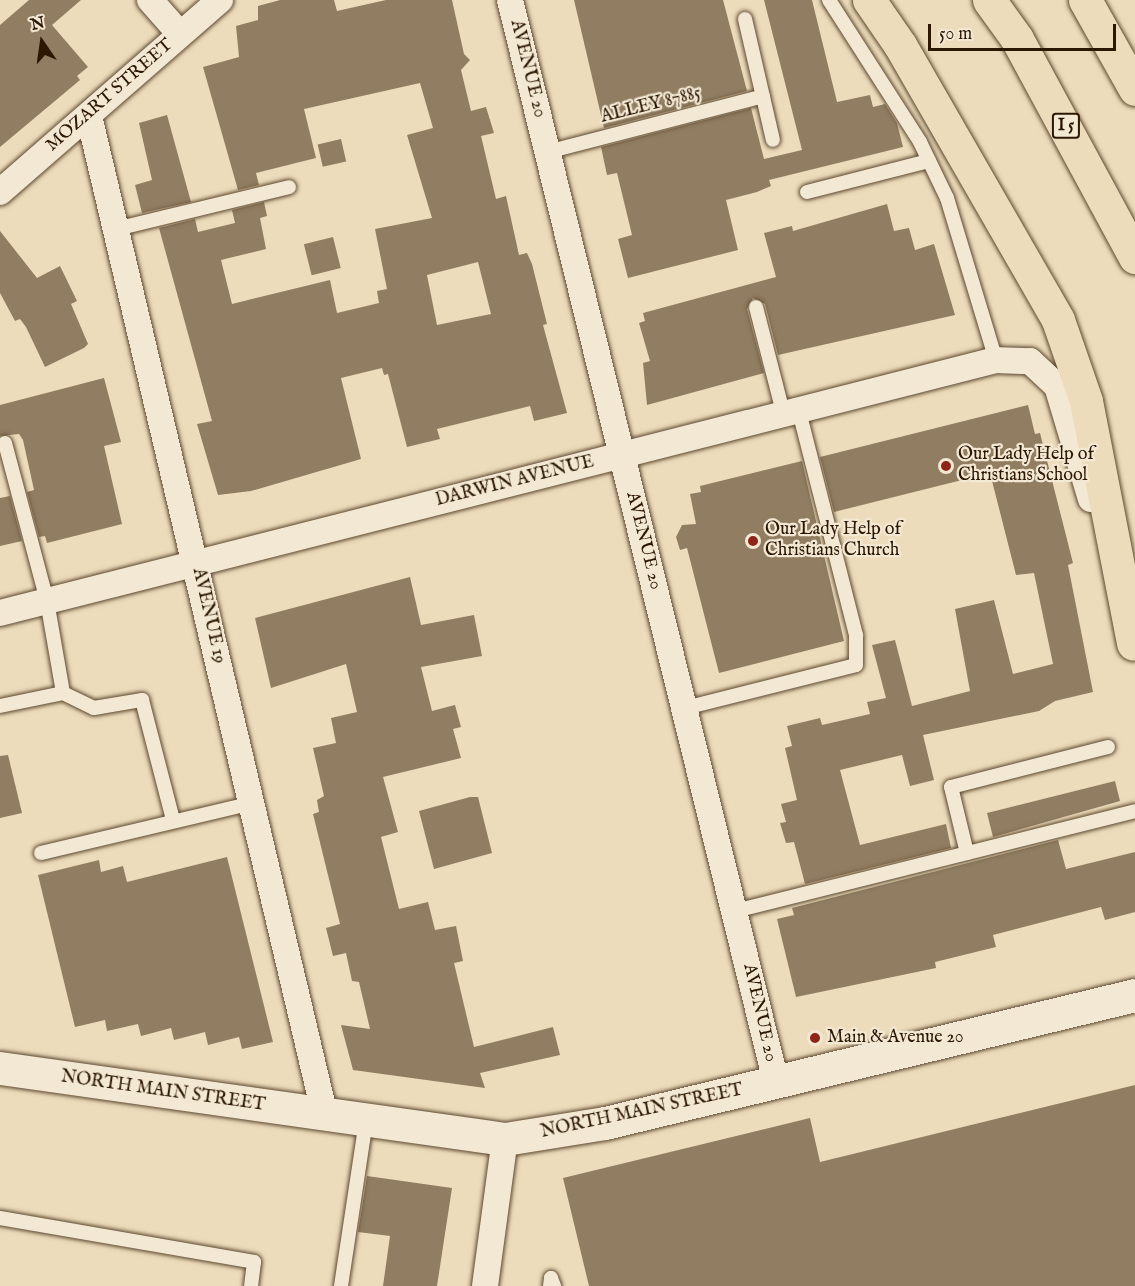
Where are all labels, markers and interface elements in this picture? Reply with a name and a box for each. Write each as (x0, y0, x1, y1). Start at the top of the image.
north arrow (12, 12, 72, 72)
scale bar (931, 12, 1118, 50)
text: N (29, 13, 47, 36)
street label: AVENUE 20 (504, 18, 550, 120)
text: 50 m (939, 23, 972, 46)
street label: MOZART STREET (42, 35, 178, 157)
street label: ALLEY 87885 (599, 83, 703, 129)
road number: I 5 (1051, 113, 1081, 139)
place label: Our Lady Help of Christians School (958, 445, 1094, 488)
street label: DARWIN AVENUE (434, 452, 596, 512)
marker: Our Lady Help of Christians School (939, 459, 953, 473)
street label: AVENUE 20 (620, 490, 666, 592)
place label: Our Lady Help of Christians Church (765, 520, 901, 562)
marker: Our Lady Help of Christians Church (746, 534, 760, 548)
street label: AVENUE 19 (187, 566, 229, 666)
street label: AVENUE 20 (737, 962, 781, 1064)
place label: Main & Avenue 20 (827, 1027, 964, 1049)
marker: Main & Avenue 20 (808, 1031, 822, 1045)
street label: NORTH MAIN STREET (59, 1067, 267, 1117)
street label: NORTH MAIN STREET (539, 1080, 745, 1144)

